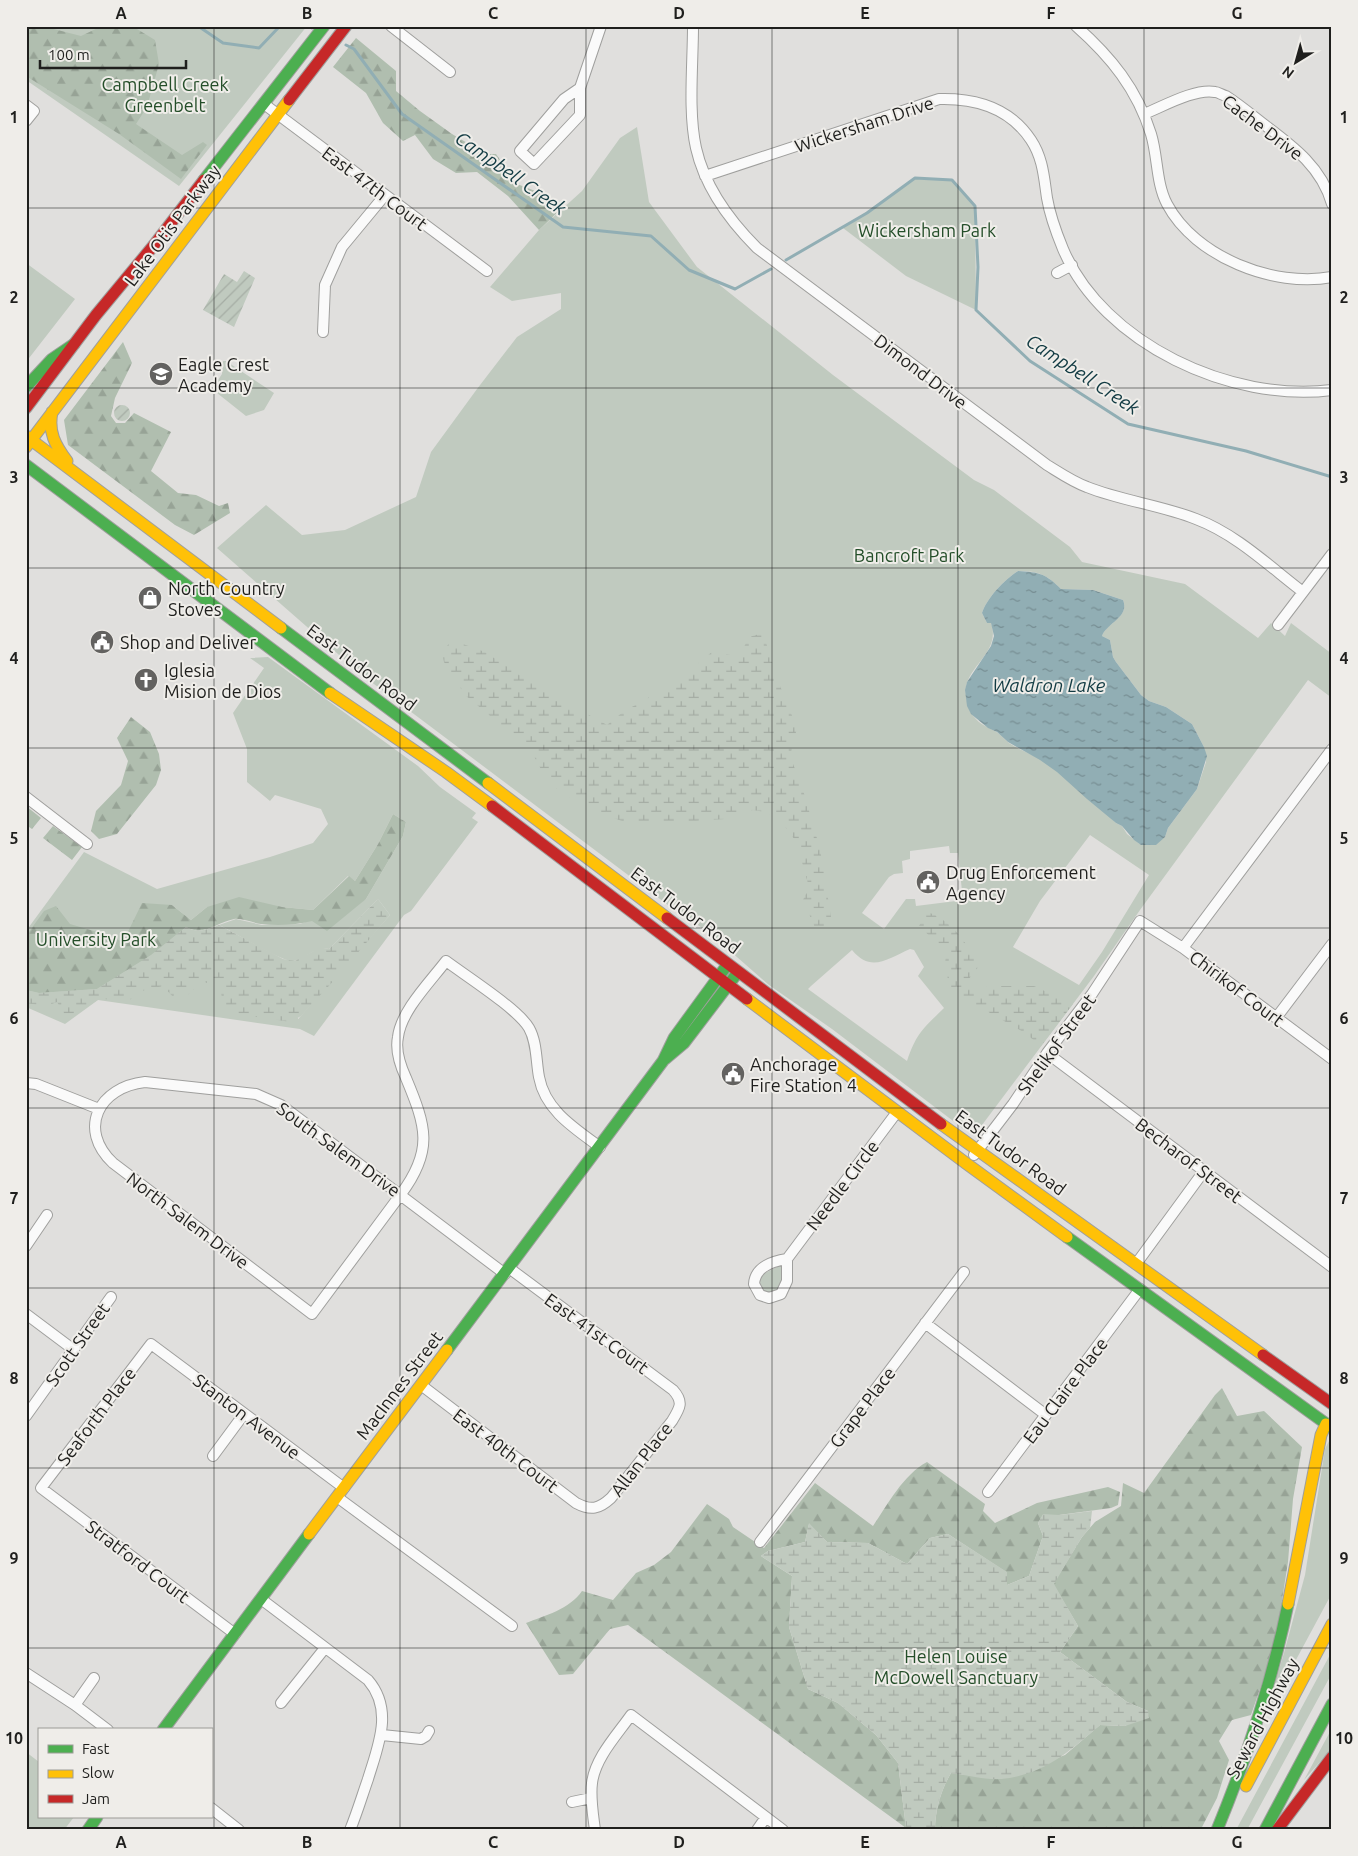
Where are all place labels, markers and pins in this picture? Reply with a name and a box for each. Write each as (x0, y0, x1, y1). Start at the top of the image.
place label: Eagle Crest Academy (178, 354, 269, 395)
school or university icon: Eagle Crest Academy (148, 361, 174, 387)
place label: North Country Stoves (168, 578, 285, 619)
shop icon: North Country Stoves (137, 585, 163, 611)
public building icon: Shop and Deliver (89, 629, 115, 655)
place label: Shop and Deliver (120, 632, 256, 652)
place label: Iglesia Mision de Dios (164, 660, 281, 701)
church icon: Iglesia Mision de Dios (133, 667, 159, 693)
place label: Drug Enforcement Agency (946, 862, 1096, 903)
public building icon: Drug Enforcement Agency (915, 869, 941, 895)
place label: Anchorage Fire Station 4 (750, 1054, 857, 1095)
public building icon: Anchorage Fire Station 4 (720, 1061, 746, 1087)

